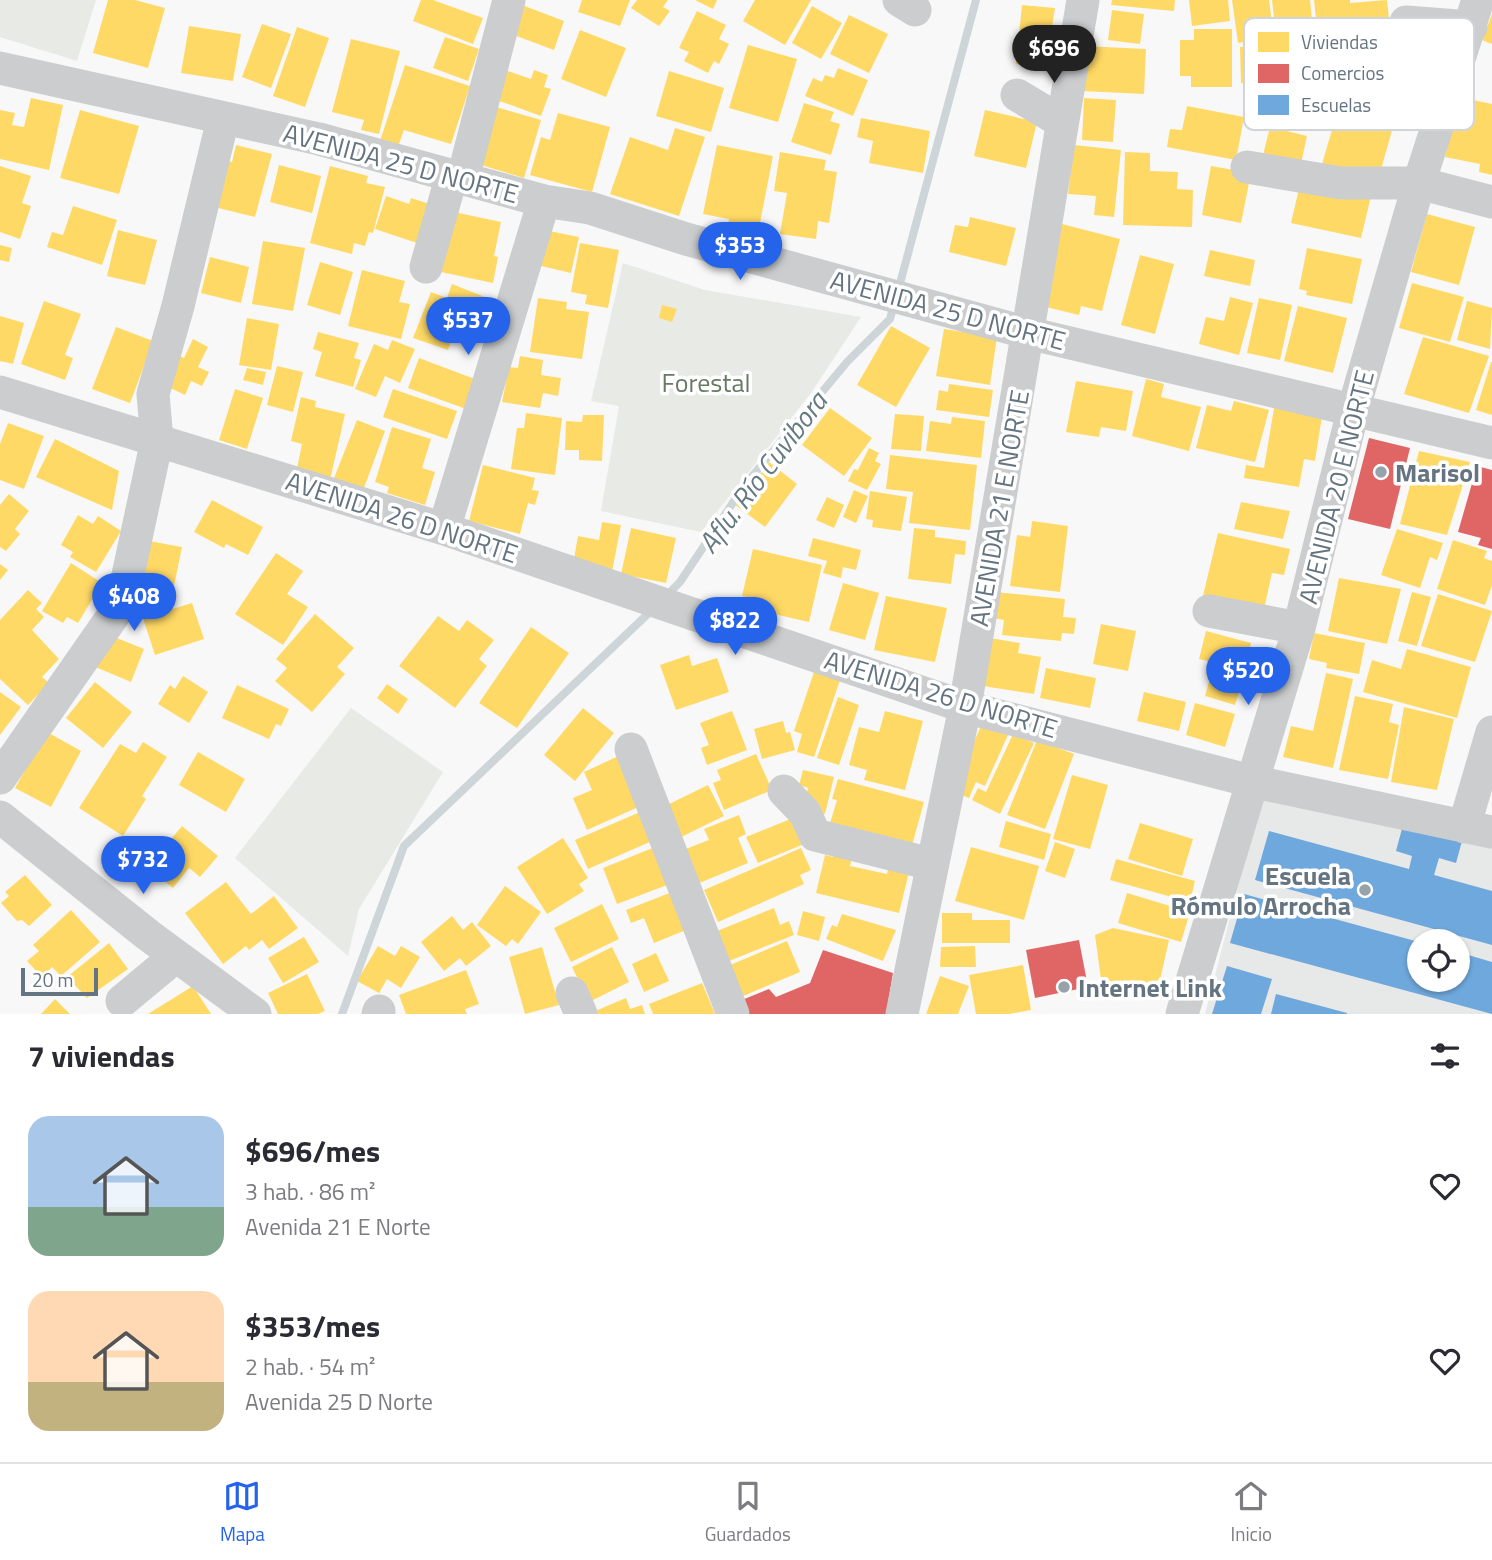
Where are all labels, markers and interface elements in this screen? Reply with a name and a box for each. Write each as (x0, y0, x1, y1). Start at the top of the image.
legend (1244, 18, 1474, 130)
pin: $696 (1013, 25, 1095, 85)
text: Viviendas (1301, 27, 1378, 56)
text: $696 (1028, 30, 1080, 65)
text: Comercios (1301, 58, 1385, 87)
text: Escuelas (1301, 90, 1371, 119)
street label: AVENIDA 25 D NORTE (279, 113, 523, 213)
pin: $353 (699, 222, 781, 282)
text: $353 (714, 227, 766, 262)
street label: AVENIDA 25 D NORTE (826, 260, 1070, 360)
pin: $537 (427, 298, 509, 357)
text: $537 (442, 302, 494, 337)
park label: Forestal (661, 363, 751, 402)
street label: AVENIDA 20 E NORTE (1288, 366, 1384, 608)
water label: Aflu. Río Cuvibora (687, 380, 838, 562)
street label: AVENIDA 21 E NORTE (959, 387, 1039, 629)
place label: Marisol (1395, 453, 1480, 492)
street label: AVENIDA 26 D NORTE (281, 461, 523, 573)
marker: Marisol (1373, 464, 1389, 480)
pin: $408 (93, 574, 175, 633)
text: $408 (108, 578, 160, 613)
pin: $822 (694, 598, 776, 657)
text: $822 (709, 602, 761, 637)
street label: AVENIDA 26 D NORTE (820, 640, 1062, 748)
pin: $520 (1207, 648, 1289, 707)
text: $520 (1222, 652, 1274, 687)
pin: $732 (102, 836, 184, 896)
text: $732 (117, 841, 169, 876)
place label: Escuela Rómulo Arrocha (1170, 856, 1351, 925)
marker: Escuela Rómulo Arrocha (1357, 882, 1373, 898)
map controls (1407, 929, 1470, 992)
button: locate (1407, 929, 1470, 992)
scale bar (21, 965, 98, 997)
text: 20 m (32, 965, 73, 994)
place label: Internet Link (1078, 968, 1222, 1007)
marker: Internet Link (1056, 979, 1072, 995)
text: 7 viviendas (28, 1033, 175, 1079)
icon: filters (1426, 1037, 1464, 1075)
text: $696/mes (245, 1128, 380, 1174)
icon: home (84, 1144, 168, 1228)
icon: heart (1426, 1167, 1464, 1205)
text: 3 hab. · 86 m² (245, 1174, 375, 1209)
text: Avenida 21 E Norte (245, 1209, 431, 1244)
text: $353/mes (245, 1303, 380, 1349)
icon: home (84, 1319, 168, 1403)
icon: heart (1426, 1342, 1464, 1380)
text: 2 hab. · 54 m² (245, 1349, 375, 1384)
text: Avenida 25 D Norte (245, 1384, 433, 1419)
tab: Mapa (220, 1477, 265, 1548)
tab: Guardados (705, 1477, 791, 1548)
tab: Inicio (1231, 1477, 1272, 1548)

